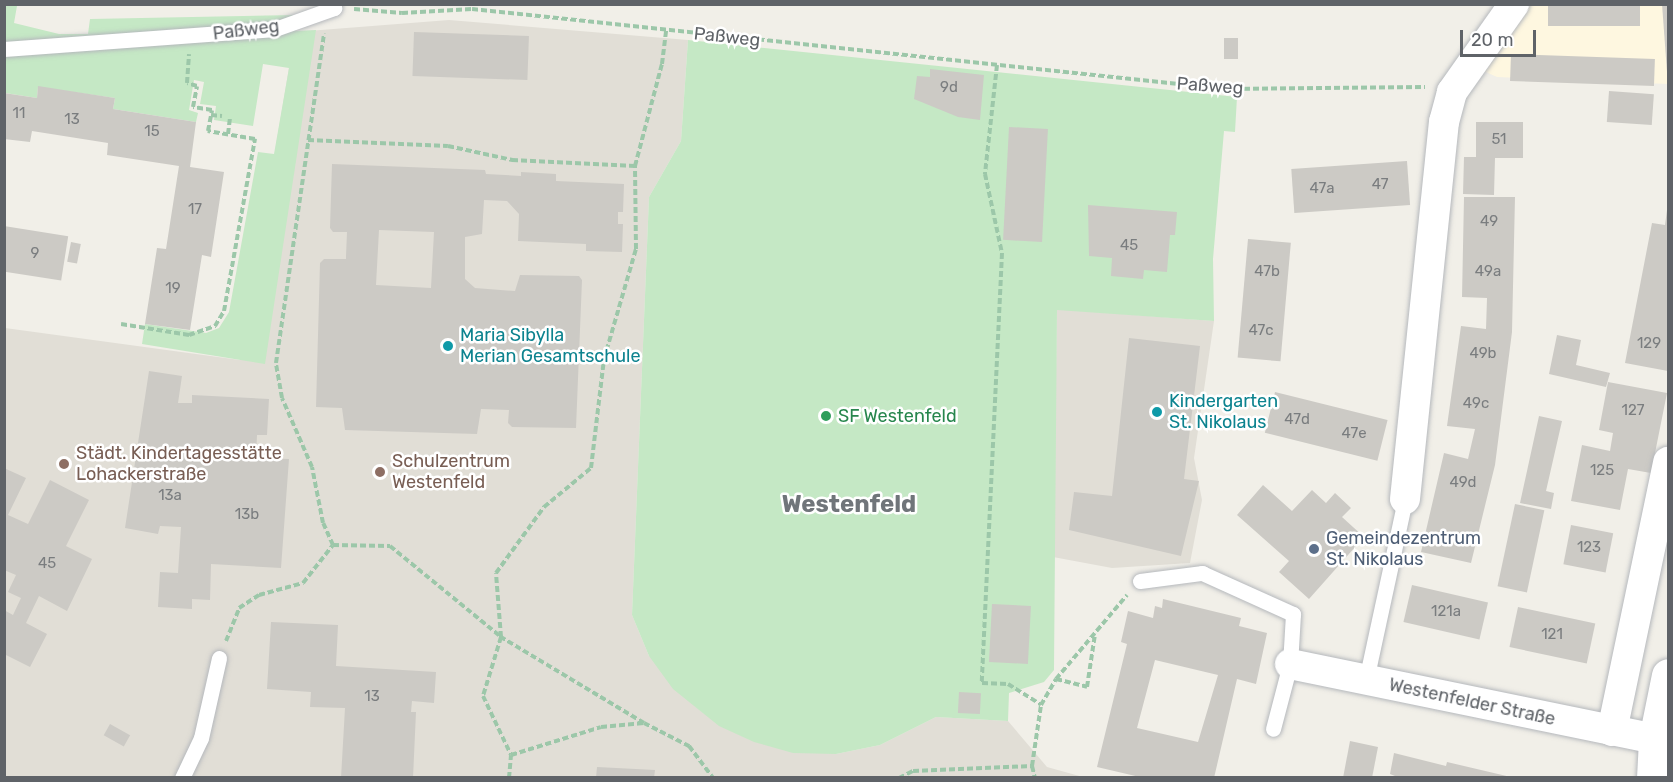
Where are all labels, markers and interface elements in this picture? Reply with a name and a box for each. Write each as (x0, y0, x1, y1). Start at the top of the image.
street label: Paßweg (212, 15, 280, 45)
scale bar (1463, 18, 1540, 56)
street label: Paßweg (693, 23, 761, 51)
text: 20 m (1471, 29, 1513, 51)
street label: Paßweg (1176, 73, 1244, 99)
house number: 9d (940, 79, 958, 97)
house number: 11 (13, 105, 25, 123)
house number: 13 (64, 111, 80, 129)
house number: 15 (144, 123, 160, 141)
house number: 51 (1491, 131, 1507, 149)
house number: 47 (1372, 176, 1388, 194)
house number: 47a (1309, 180, 1335, 198)
house number: 17 (188, 201, 202, 219)
house number: 49 (1480, 213, 1498, 231)
house number: 45 (1120, 237, 1138, 255)
house number: 9 (31, 245, 39, 263)
house number: 47b (1254, 263, 1280, 281)
house number: 49a (1475, 263, 1501, 281)
house number: 19 (165, 280, 181, 298)
house number: 47c (1248, 322, 1274, 340)
place label: Maria Sibylla Merian Gesamtschule (460, 325, 641, 368)
house number: 129 (1637, 335, 1661, 353)
marker: Maria Sibylla Merian Gesamtschule (441, 339, 455, 353)
house number: 49b (1469, 345, 1497, 363)
place label: Kindergarten St. Nikolaus (1169, 391, 1278, 434)
house number: 49c (1463, 395, 1489, 413)
house number: 127 (1622, 402, 1644, 420)
place label: SF Westenfeld (838, 405, 957, 427)
marker: Kindergarten St. Nikolaus (1150, 405, 1164, 419)
marker: SF Westenfeld (819, 409, 833, 423)
house number: 47d (1284, 411, 1310, 429)
house number: 47e (1341, 425, 1367, 443)
place label: Städt. Kindertagesstätte Lohackerstraße (76, 443, 282, 486)
place label: Schulzentrum Westenfeld (392, 451, 510, 494)
marker: Städt. Kindertagesstätte Lohackerstraße (57, 457, 71, 471)
house number: 125 (1590, 462, 1614, 480)
marker: Schulzentrum Westenfeld (373, 465, 387, 479)
house number: 49d (1449, 474, 1477, 492)
house number: 13a (158, 487, 182, 505)
district label: Westenfeld (782, 491, 916, 519)
house number: 13b (235, 506, 259, 524)
place label: Gemeindezentrum St. Nikolaus (1326, 528, 1481, 570)
house number: 123 (1577, 539, 1601, 557)
marker: Gemeindezentrum St. Nikolaus (1307, 542, 1321, 556)
house number: 45 (38, 555, 56, 573)
house number: 121a (1431, 603, 1461, 621)
house number: 121 (1541, 626, 1563, 644)
street label: Westenfelder Straße (1387, 674, 1557, 730)
house number: 13 (364, 688, 380, 706)

